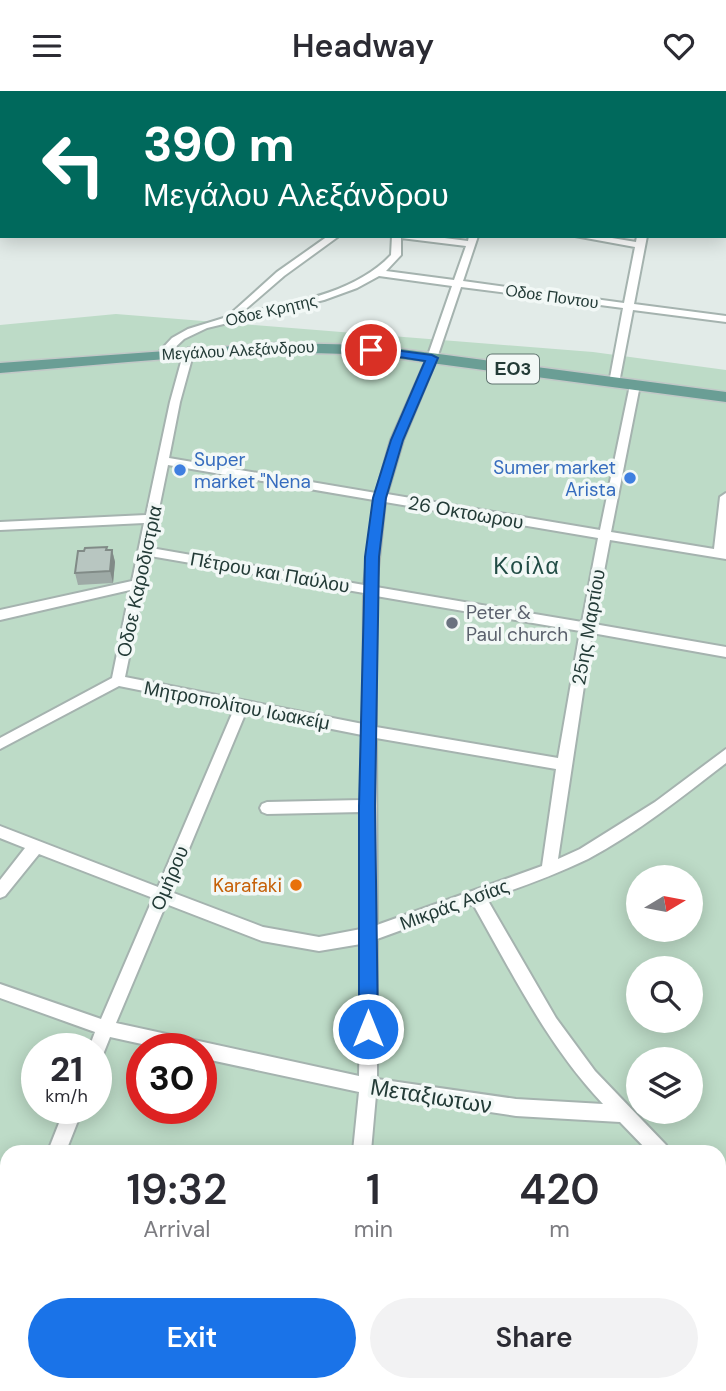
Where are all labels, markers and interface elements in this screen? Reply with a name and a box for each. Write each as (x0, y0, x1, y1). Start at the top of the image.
text: Headway (292, 25, 434, 67)
icon: menu (28, 27, 66, 65)
icon: heart (660, 27, 698, 65)
text: 390 m (143, 112, 295, 176)
icon: left (28, 119, 119, 210)
text: Μεγάλου Αλεξάνδρου (143, 174, 449, 216)
street label: Oδοε Ποντου (504, 280, 600, 313)
street label: Oδοε Κρητης (223, 290, 319, 331)
pin (341, 320, 401, 380)
icon: arrive (352, 331, 390, 369)
street label: Μεγάλου Αλεξάνδρου (161, 336, 315, 365)
road number: ΕΟ3 (487, 355, 539, 383)
place label: Super market "Nena (194, 447, 311, 494)
place label: Sumer market Arista (493, 455, 616, 502)
marker: Super market "Nena (172, 462, 188, 478)
marker: Sumer market Arista (622, 470, 638, 486)
street label: 26 Οκτοωρου (406, 490, 526, 535)
street label: Oδοε Καροδιστρια (111, 503, 168, 659)
street label: Πέτρου και Παύλου (188, 546, 352, 599)
district label: Κοίλα (493, 551, 561, 581)
street label: 25ης Μαρτίου (566, 567, 611, 687)
place label: Peter & Paul church (466, 600, 568, 647)
marker: Peter & Paul church (444, 615, 460, 631)
street label: Μητροπολίτου Ιωακείμ (142, 675, 332, 736)
street label: Ομήρου (145, 842, 194, 914)
north arrow (626, 865, 704, 941)
map controls (626, 865, 703, 1124)
place label: Karafaki (213, 873, 282, 898)
street label: Μικράς Ασίας (396, 873, 512, 936)
marker: Karafaki (288, 877, 304, 893)
button: search (626, 956, 703, 1033)
position arrow (331, 992, 405, 1066)
speed limit sign: 30 (126, 1033, 217, 1124)
text: 21 (50, 1046, 83, 1092)
button: layers (626, 1047, 703, 1124)
street label: Μεταξιωτων (368, 1072, 494, 1120)
text: km/h (45, 1084, 88, 1108)
text: 19:32 (127, 1162, 227, 1217)
text: 1 (366, 1162, 381, 1217)
text: 420 (519, 1162, 599, 1217)
text: Arrival (143, 1214, 210, 1244)
text: min (354, 1214, 393, 1244)
text: m (549, 1214, 570, 1244)
button: Exit (28, 1298, 356, 1378)
button: Share (370, 1298, 698, 1378)

